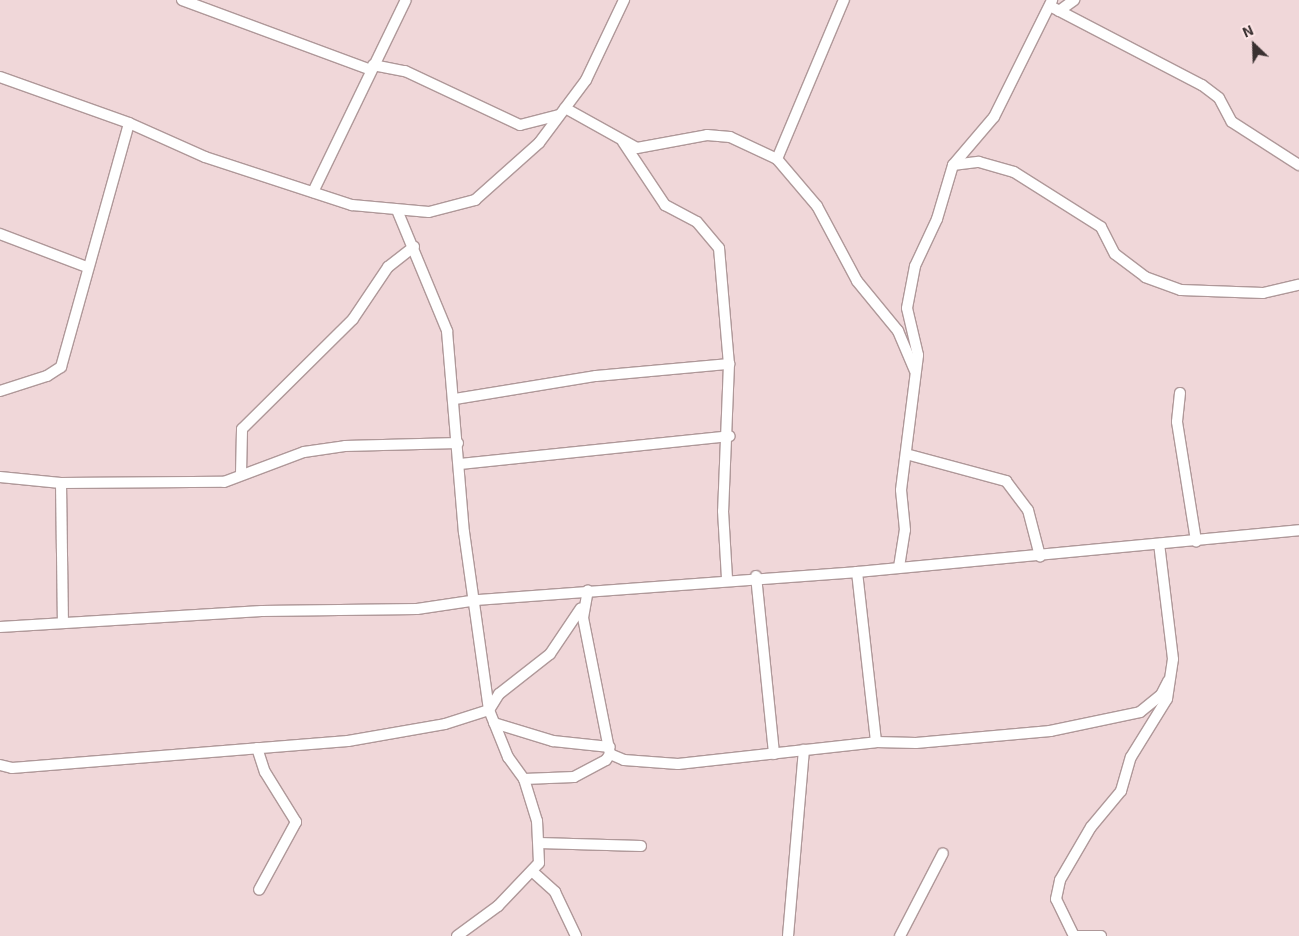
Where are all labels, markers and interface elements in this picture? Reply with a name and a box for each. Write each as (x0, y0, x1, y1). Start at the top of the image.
north arrow (1229, 20, 1279, 70)
text: N (1240, 21, 1256, 41)

